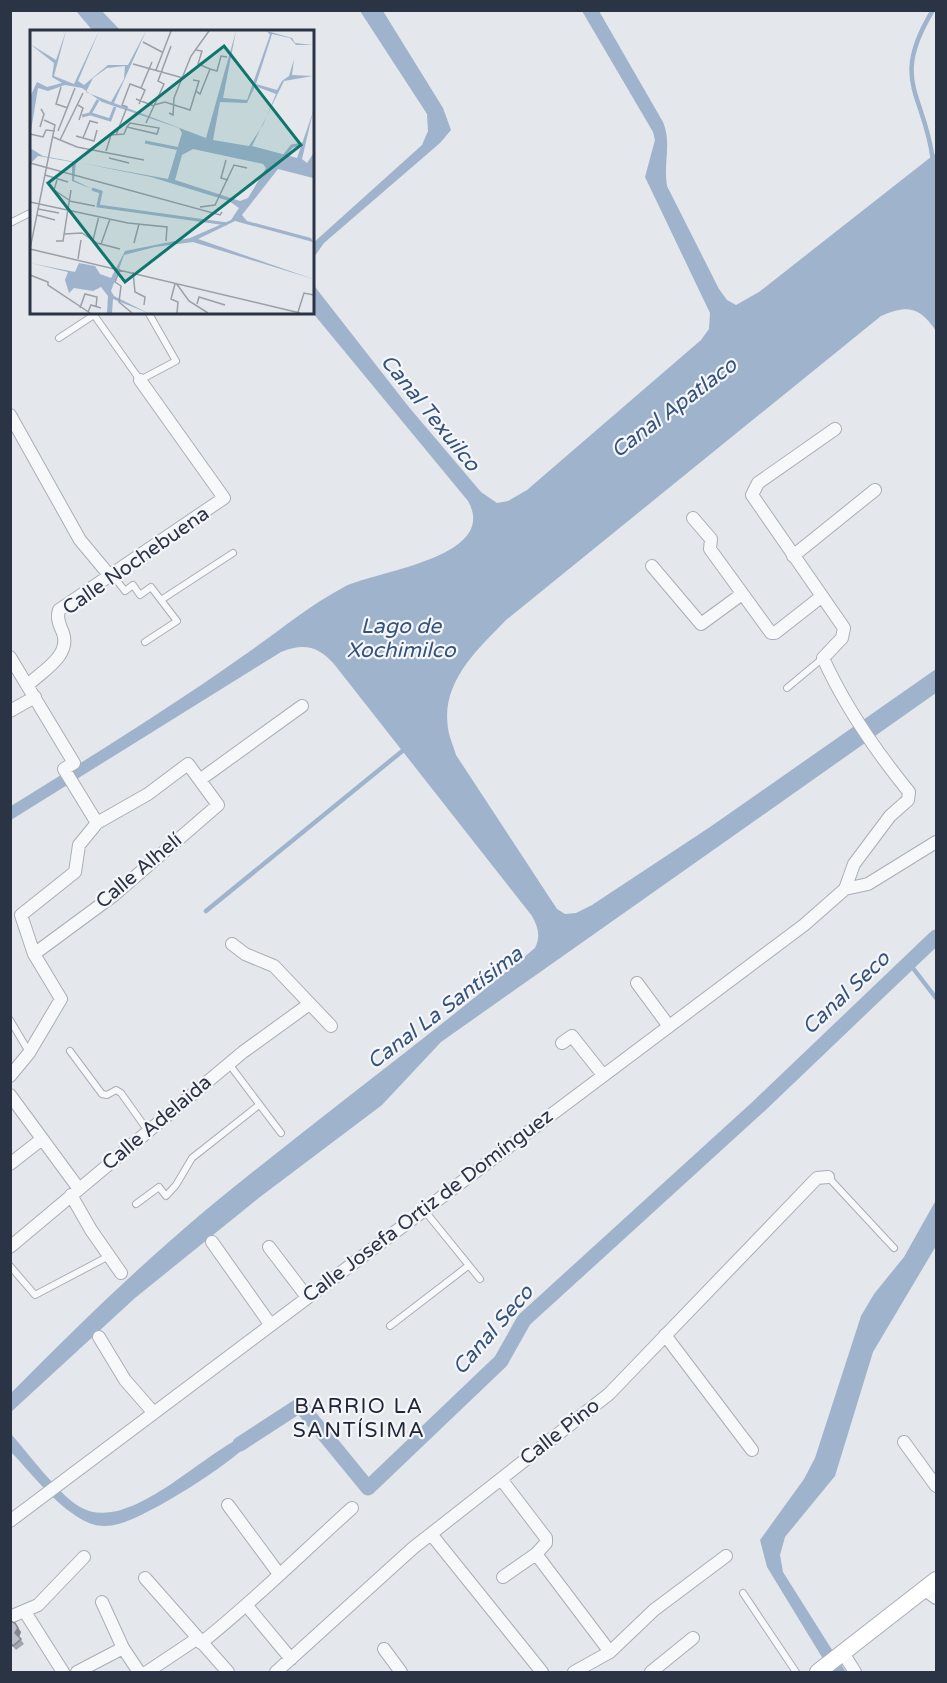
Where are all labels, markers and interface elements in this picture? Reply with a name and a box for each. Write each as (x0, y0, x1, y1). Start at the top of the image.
inset map (30, 30, 314, 314)
water label: Canal Texuilco (375, 349, 486, 478)
water label: Canal Apatlaco (606, 352, 743, 463)
street label: Calle Nochebuena (58, 501, 214, 621)
water label: Lago de Xochimilco (347, 614, 457, 663)
street label: Calle Alhelí (91, 828, 187, 914)
water label: Canal La Santísima (362, 941, 529, 1075)
water label: Canal Seco (797, 945, 896, 1040)
street label: Calle Adelaida (97, 1070, 217, 1176)
street label: Calle Josefa Ortiz de Domínguez (298, 1104, 558, 1308)
water label: Canal Seco (447, 1279, 539, 1380)
district label: BARRIO LA SANTÍSIMA (293, 1394, 425, 1443)
street label: Calle Pino (515, 1394, 605, 1470)

